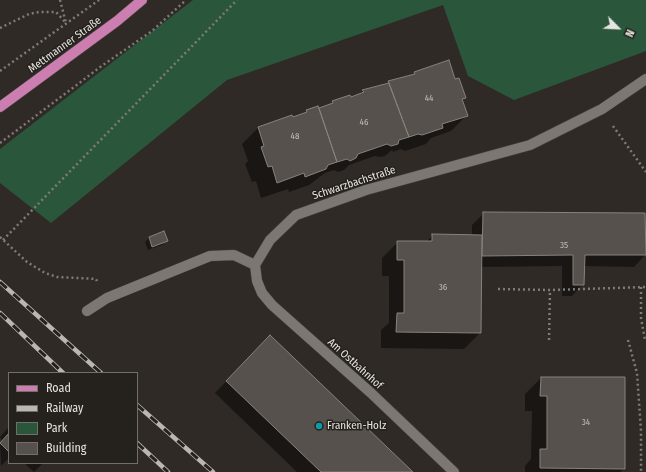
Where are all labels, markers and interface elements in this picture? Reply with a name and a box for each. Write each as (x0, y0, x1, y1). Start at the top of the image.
north arrow (598, 8, 638, 48)
street label: Mettmanner Straße (26, 14, 104, 76)
text: N (622, 27, 637, 39)
house number: 44 (425, 93, 433, 103)
house number: 46 (360, 117, 368, 127)
house number: 48 (291, 131, 299, 141)
street label: Schwarzbachstraße (311, 163, 397, 203)
house number: 35 (560, 240, 568, 250)
house number: 36 (439, 282, 447, 292)
street label: Am Ostbahnhof (325, 336, 385, 392)
legend (8, 372, 138, 464)
text: Road (46, 381, 71, 395)
text: Railway (46, 401, 83, 415)
house number: 34 (582, 417, 590, 427)
place label: Franken-Holz (327, 419, 386, 433)
text: Park (46, 421, 67, 435)
marker: Franken-Holz (314, 421, 324, 431)
text: Building (46, 441, 86, 455)

